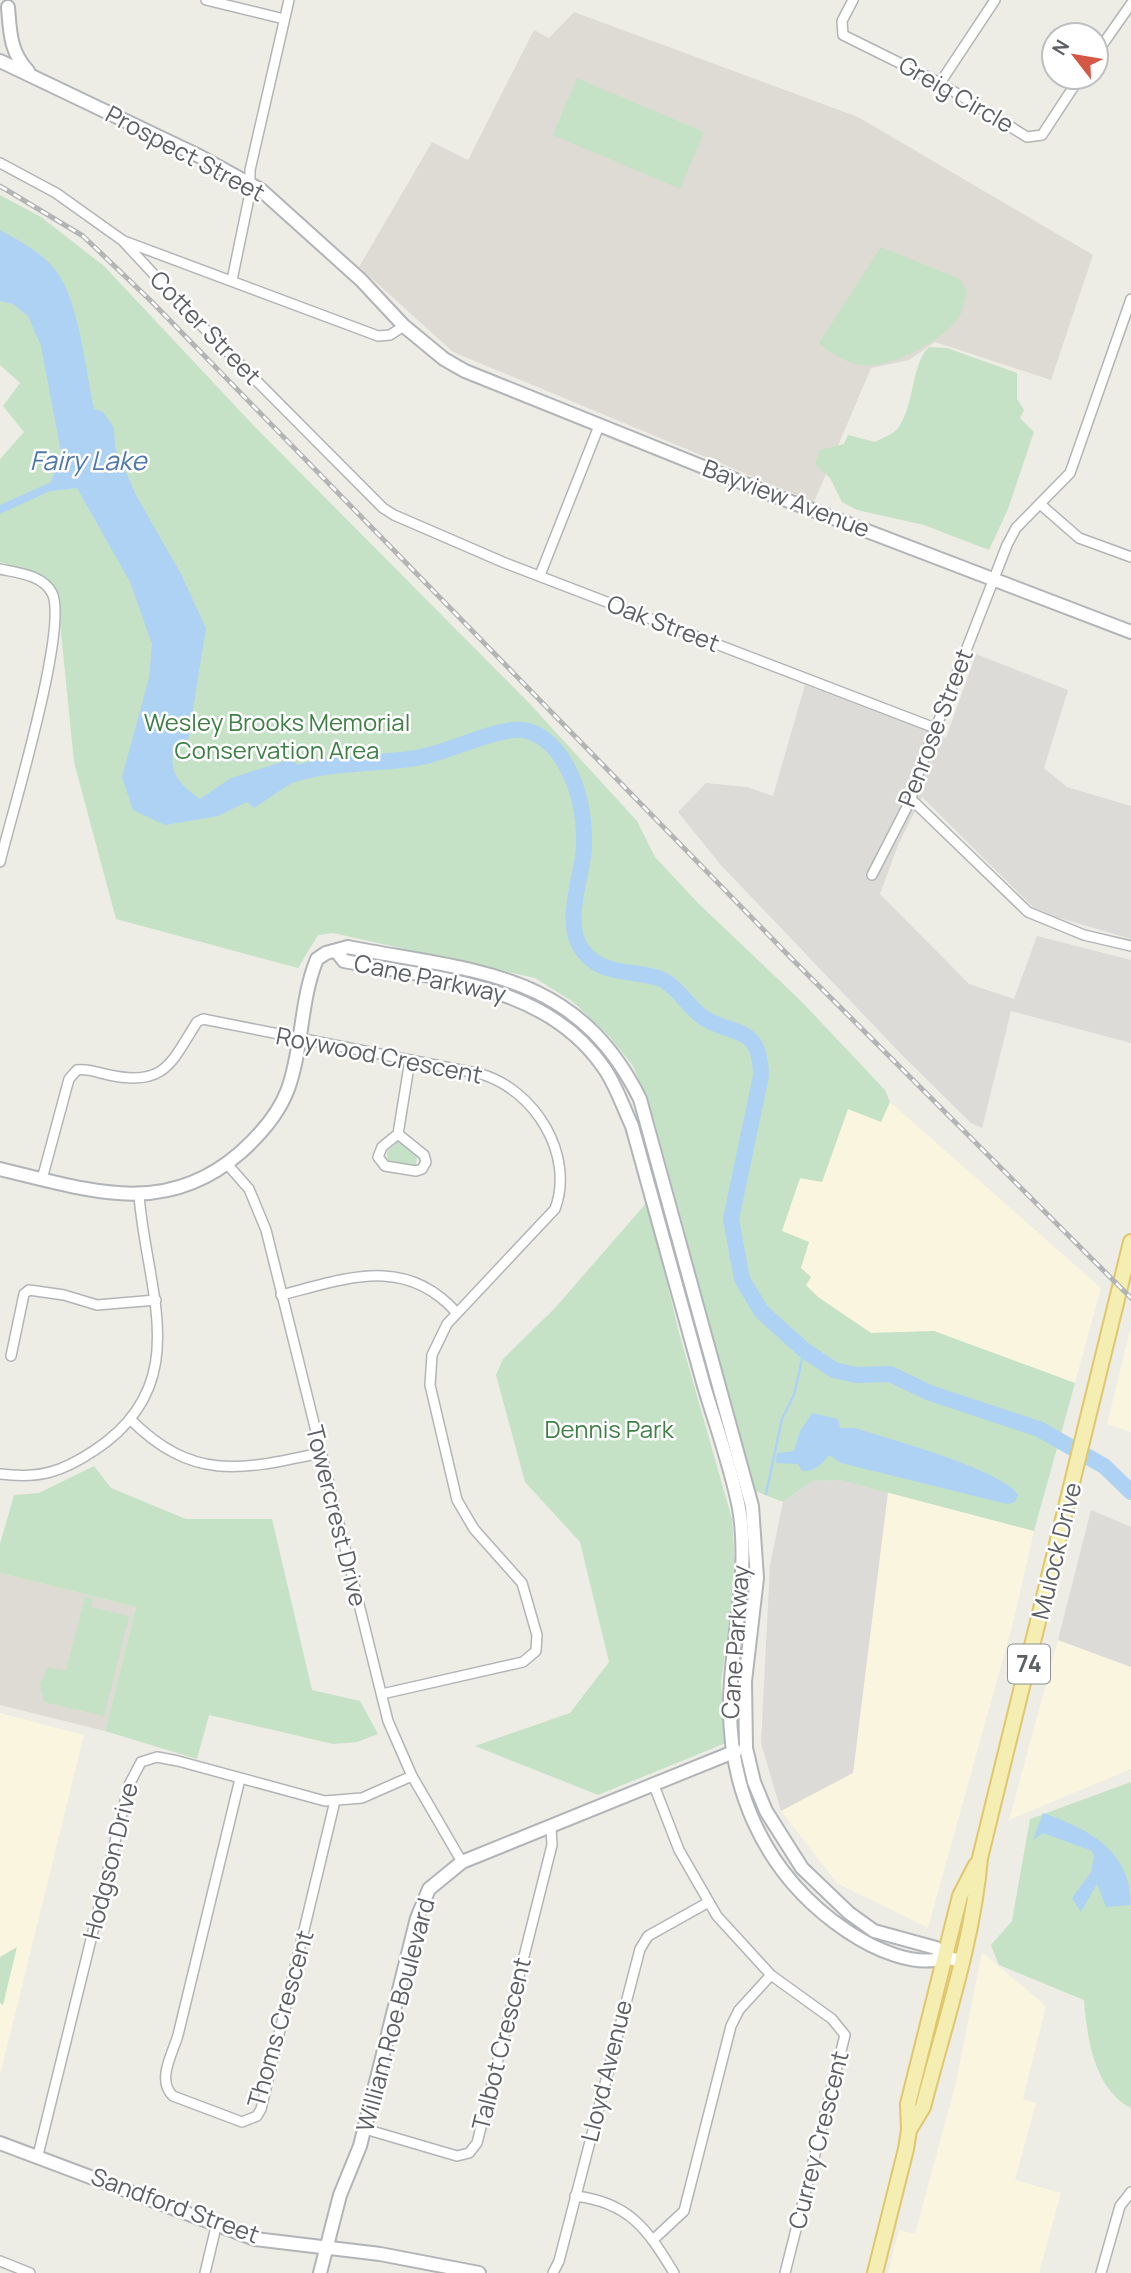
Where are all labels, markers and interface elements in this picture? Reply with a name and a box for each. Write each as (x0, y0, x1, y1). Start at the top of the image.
north arrow (1040, 21, 1110, 91)
text: N (1046, 35, 1075, 60)
street label: Greig Circle (893, 47, 1020, 140)
street label: Prospect Street (100, 97, 271, 209)
street label: Cotter Street (143, 263, 269, 391)
water label: Fairy Lake (30, 442, 148, 478)
street label: Bayview Avenue (698, 451, 875, 545)
street label: Oak Street (603, 586, 724, 659)
street label: Penrose Street (889, 644, 980, 811)
park label: Wesley Brooks Memorial Conservation Area (144, 705, 410, 766)
street label: Cane Parkway (351, 945, 510, 1010)
street label: Roywood Crescent (273, 1018, 485, 1091)
park label: Dennis Park (544, 1412, 675, 1445)
street label: Towercrest Drive (299, 1422, 376, 1610)
street label: Mulock Drive (1023, 1479, 1089, 1623)
street label: Cane Parkway (713, 1563, 756, 1720)
road number: 74 (1008, 1644, 1050, 1684)
street label: Hodgson Drive (74, 1779, 145, 1943)
street label: William Roe Boulevard (347, 1894, 442, 2135)
street label: Thoms Crescent (238, 1926, 321, 2111)
street label: Talbot Crescent (463, 1954, 538, 2134)
street label: Lloyd Avenue (572, 1996, 639, 2145)
street label: Currey Crescent (779, 2047, 856, 2232)
street label: Sandford Street (87, 2159, 264, 2250)

